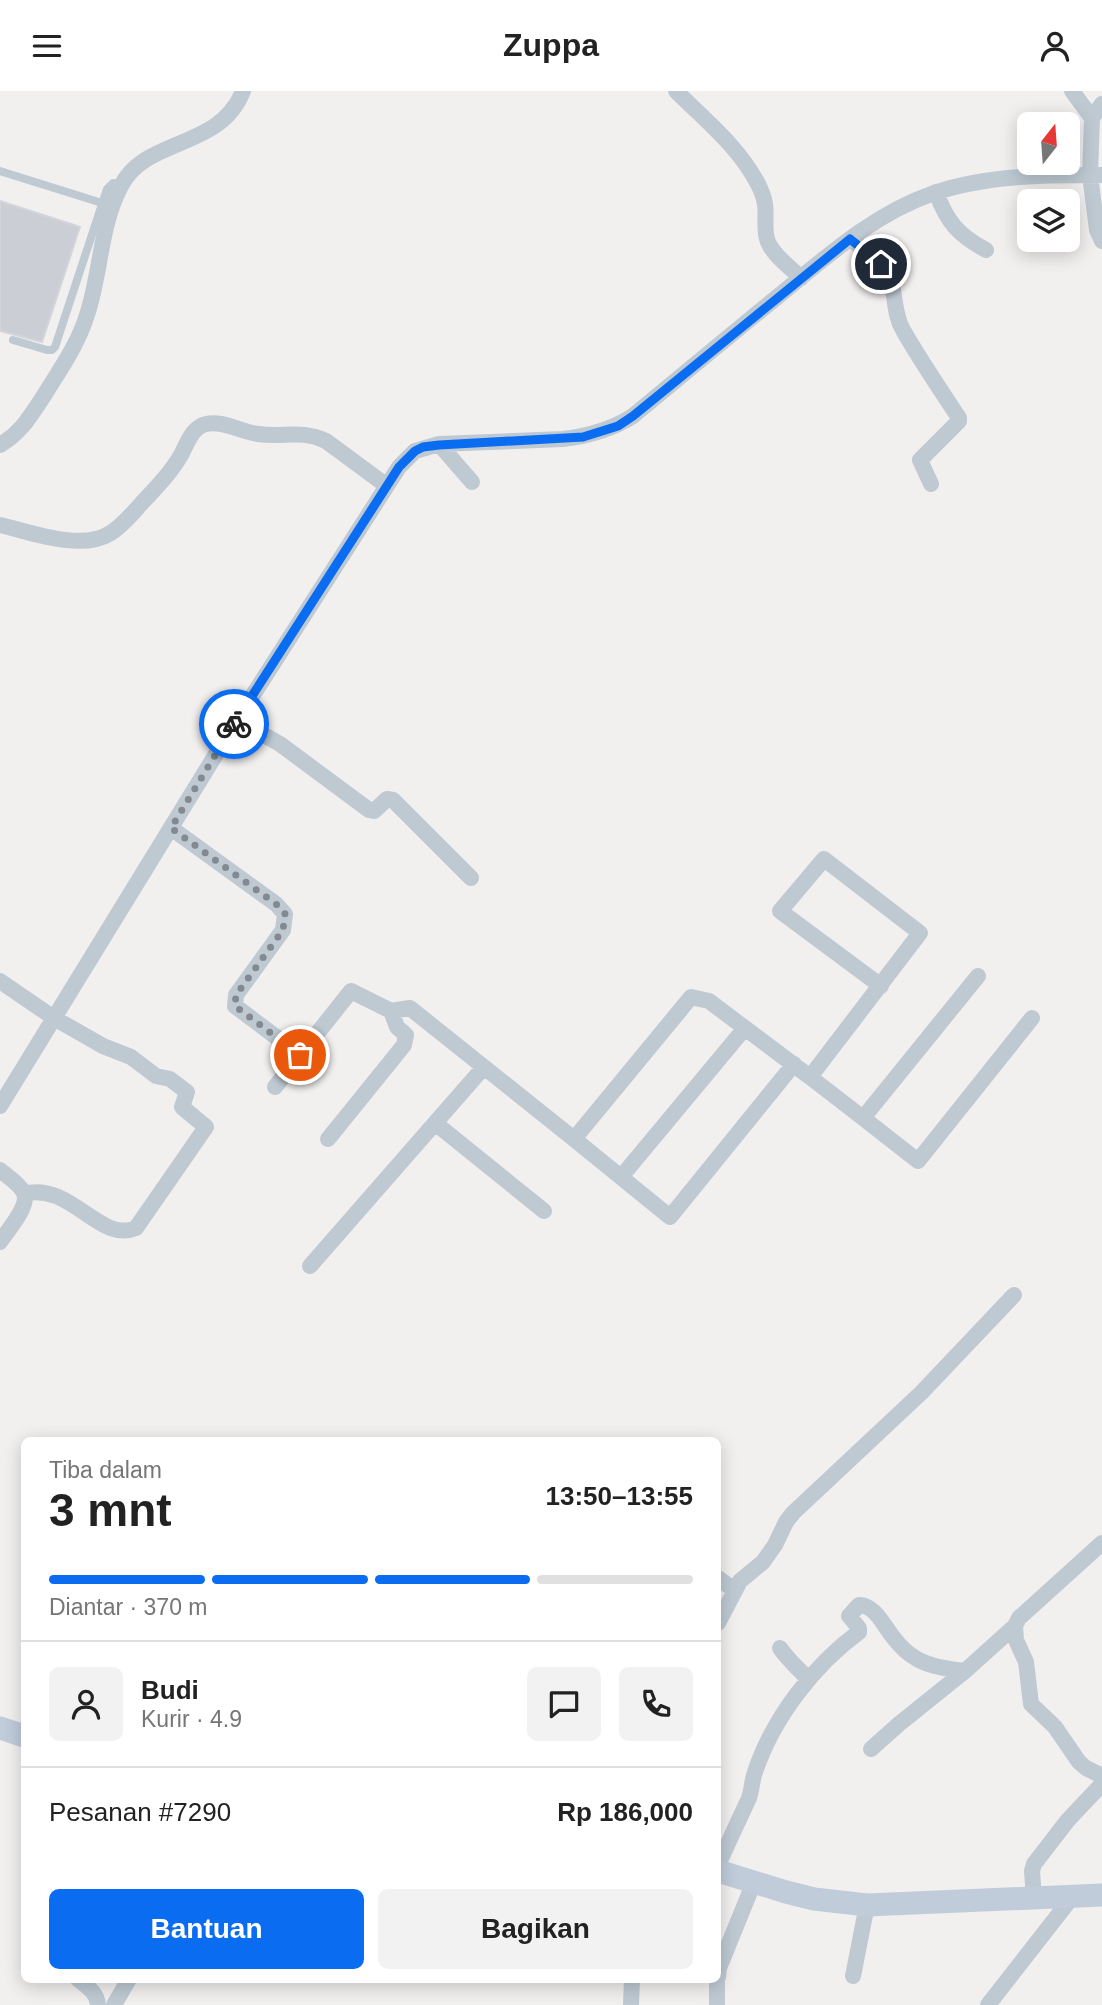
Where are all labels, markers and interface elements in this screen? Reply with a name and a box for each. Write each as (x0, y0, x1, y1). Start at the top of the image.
icon: menu (28, 27, 66, 65)
text: Zuppa (503, 27, 599, 63)
icon: person (1036, 27, 1074, 65)
north arrow (1017, 112, 1080, 175)
map controls (1017, 112, 1080, 252)
button: layers (1017, 189, 1080, 252)
pin (851, 234, 911, 294)
icon: home (862, 245, 900, 283)
courier (199, 689, 269, 759)
icon: bike (215, 705, 253, 743)
pin (270, 1025, 330, 1085)
icon: bag (281, 1036, 319, 1074)
text: Tiba dalam (49, 1457, 162, 1483)
text: 13:50–13:55 (546, 1481, 693, 1511)
text: 3 mnt (49, 1484, 172, 1536)
text: Diantar · 370 m (49, 1594, 208, 1620)
button: person (49, 1667, 123, 1741)
button: chat (527, 1667, 601, 1741)
button: phone (619, 1667, 693, 1741)
text: Budi (141, 1675, 199, 1705)
text: Kurir · 4.9 (141, 1706, 242, 1732)
text: Pesanan #7290 (49, 1797, 231, 1827)
text: Rp 186,000 (557, 1797, 693, 1827)
button: Bantuan (49, 1889, 364, 1969)
button: Bagikan (378, 1889, 693, 1969)

